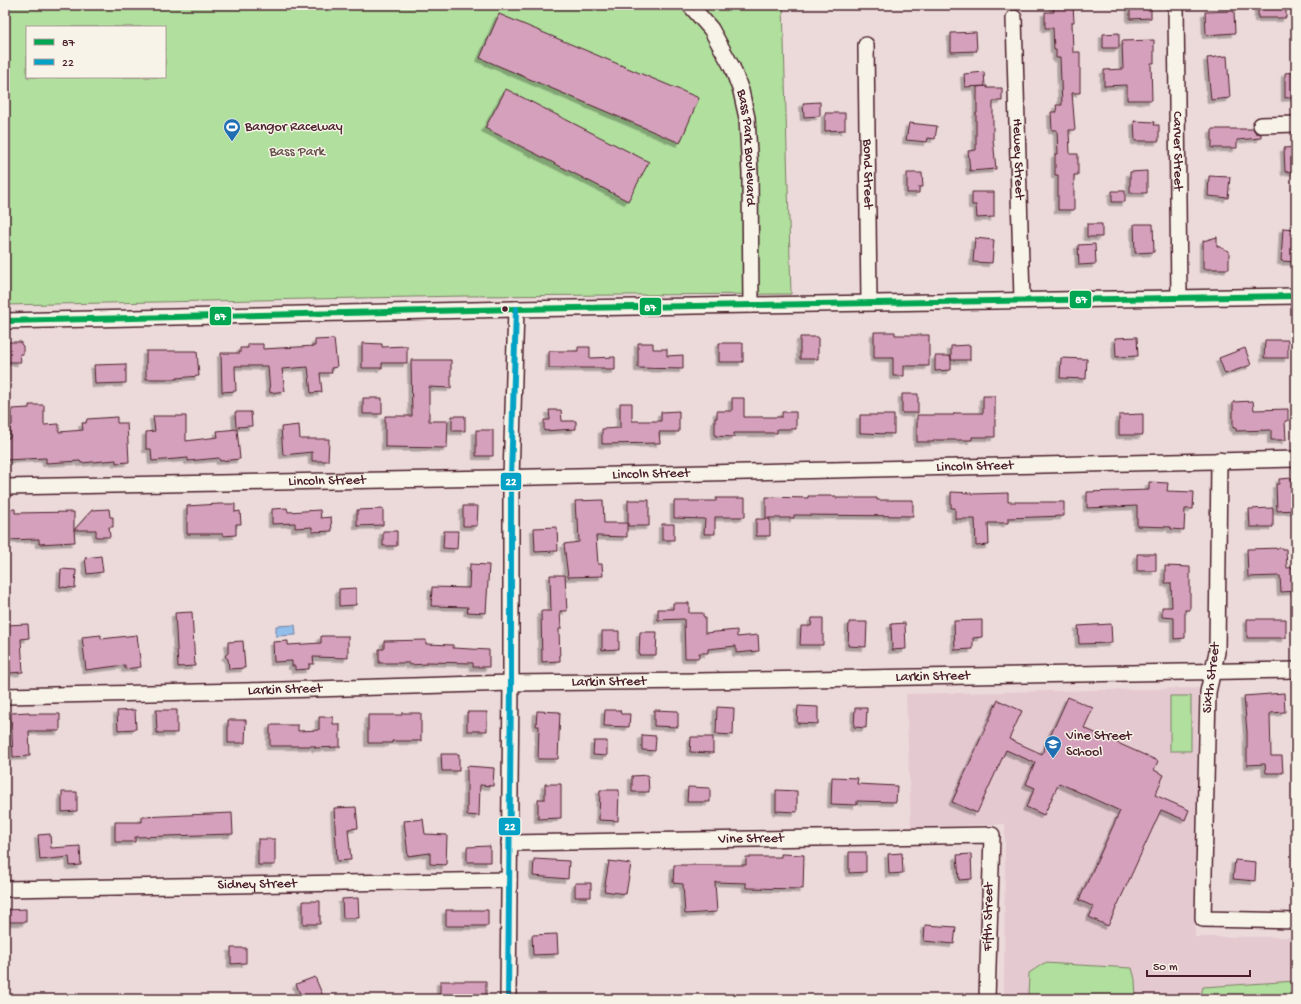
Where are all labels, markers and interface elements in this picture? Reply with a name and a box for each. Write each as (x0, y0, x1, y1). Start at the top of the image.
legend (26, 26, 166, 78)
text: 87 (62, 37, 76, 51)
text: 22 (62, 57, 74, 71)
street label: Bass Park Boulevard (732, 87, 759, 208)
street label: Carver Street (1169, 111, 1186, 192)
sports icon: Bangor Raceway (222, 117, 242, 142)
street label: Hewey Street (1008, 118, 1028, 201)
place label: Bangor Raceway (244, 119, 343, 136)
street label: Bond Street (859, 138, 876, 210)
park label: Bass Park (268, 144, 326, 161)
line badge: 87 (1069, 290, 1092, 309)
text: 87 (1075, 295, 1088, 307)
line badge: 87 (639, 297, 662, 316)
text: 87 (644, 303, 657, 315)
unlabelled marker (500, 304, 510, 314)
line badge: 87 (209, 306, 232, 326)
text: 87 (214, 312, 227, 324)
street label: Lincoln Street (936, 457, 1015, 476)
street label: Lincoln Street (612, 465, 691, 484)
street label: Lincoln Street (288, 472, 367, 490)
line badge: 22 (500, 472, 522, 491)
text: 22 (506, 477, 517, 489)
street label: Sixth Street (1199, 641, 1225, 714)
street label: Larkin Street (895, 667, 971, 686)
street label: Larkin Street (571, 673, 647, 691)
street label: Larkin Street (247, 680, 324, 699)
place label: Vine Street School (1065, 728, 1133, 761)
school or university icon: Vine Street School (1043, 734, 1063, 759)
line badge: 22 (498, 817, 521, 836)
text: 22 (505, 822, 516, 834)
street label: Vine Street (717, 830, 785, 848)
street label: Sidney Street (217, 875, 298, 894)
street label: Fifth Street (980, 881, 998, 952)
scale bar (1147, 952, 1250, 978)
text: 50 m (1153, 961, 1178, 975)

